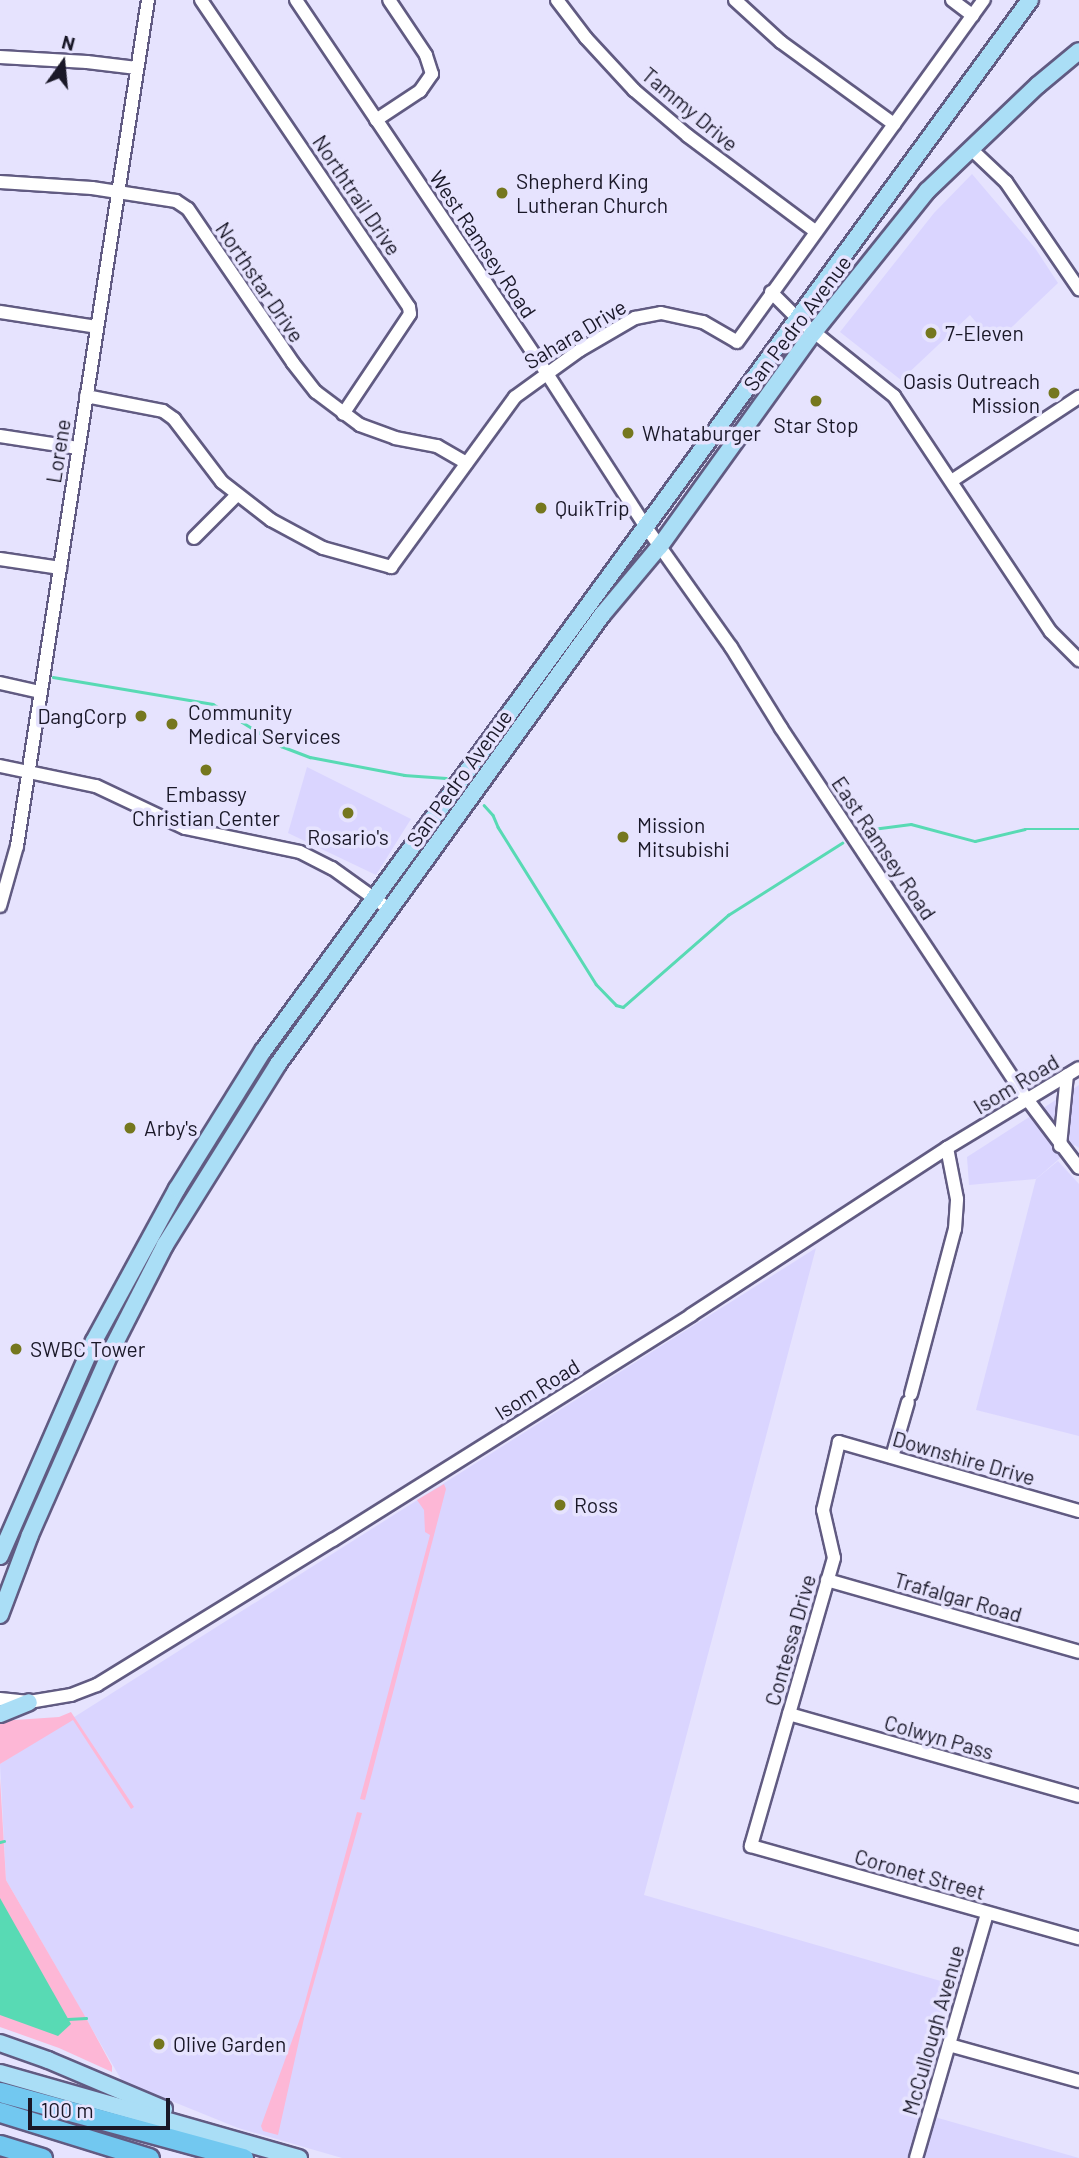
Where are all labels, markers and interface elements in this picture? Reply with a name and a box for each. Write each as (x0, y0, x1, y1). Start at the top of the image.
north arrow (28, 28, 98, 98)
text: N (59, 29, 78, 55)
street label: Tammy Drive (637, 62, 743, 156)
street label: Northtrail Drive (307, 130, 407, 260)
street label: West Ramsey Road (424, 165, 542, 323)
place label: Shepherd King Lutheran Church (516, 168, 668, 218)
marker: Shepherd King Lutheran Church (494, 185, 510, 201)
street label: Northstar Drive (211, 217, 309, 347)
street label: San Pedro Avenue (738, 250, 856, 396)
street label: Sahara Drive (520, 294, 630, 374)
place label: 7-Eleven (945, 320, 1024, 346)
marker: 7-Eleven (923, 325, 939, 341)
place label: Oasis Outreach Mission (903, 368, 1040, 418)
marker: Oasis Outreach Mission (1046, 385, 1062, 401)
marker: Star Stop (808, 393, 824, 409)
place label: Star Stop (773, 412, 859, 438)
street label: Lorene (41, 417, 75, 485)
place label: Whataburger (642, 420, 761, 446)
marker: Whataburger (620, 425, 636, 441)
place label: QuikTrip (555, 495, 630, 521)
marker: QuikTrip (533, 500, 549, 516)
place label: Community Medical Services (188, 699, 341, 749)
place label: DangCorp (37, 703, 127, 729)
street label: San Pedro Avenue (401, 705, 517, 851)
marker: DangCorp (133, 708, 149, 724)
marker: Community Medical Services (162, 714, 182, 734)
marker: Embassy Christian Center (198, 762, 214, 778)
street label: East Ramsey Road (827, 771, 941, 925)
place label: Embassy Christian Center (132, 781, 280, 831)
marker: Rosario's (340, 805, 356, 821)
place label: Mission Mitsubishi (637, 812, 730, 862)
place label: Rosario's (307, 824, 389, 850)
marker: Mission Mitsubishi (615, 829, 631, 845)
street label: Isom Road (969, 1049, 1063, 1119)
place label: Arby's (144, 1115, 198, 1141)
marker: Arby's (122, 1120, 138, 1136)
place label: SWBC Tower (30, 1336, 145, 1362)
marker: SWBC Tower (8, 1341, 24, 1357)
street label: Isom Road (490, 1353, 584, 1425)
street label: Downshire Drive (890, 1426, 1038, 1490)
place label: Ross (574, 1492, 618, 1518)
marker: Ross (552, 1497, 568, 1513)
street label: Trafalgar Road (891, 1567, 1025, 1627)
street label: Contessa Drive (759, 1571, 821, 1709)
street label: Colwyn Pass (882, 1709, 996, 1765)
street label: Coronet Street (852, 1843, 988, 1905)
street label: McCullough Avenue (897, 1942, 969, 2118)
place label: Olive Garden (173, 2031, 286, 2057)
marker: Olive Garden (151, 2036, 167, 2052)
scale bar (32, 2084, 173, 2128)
text: 100 m (41, 2097, 94, 2122)

